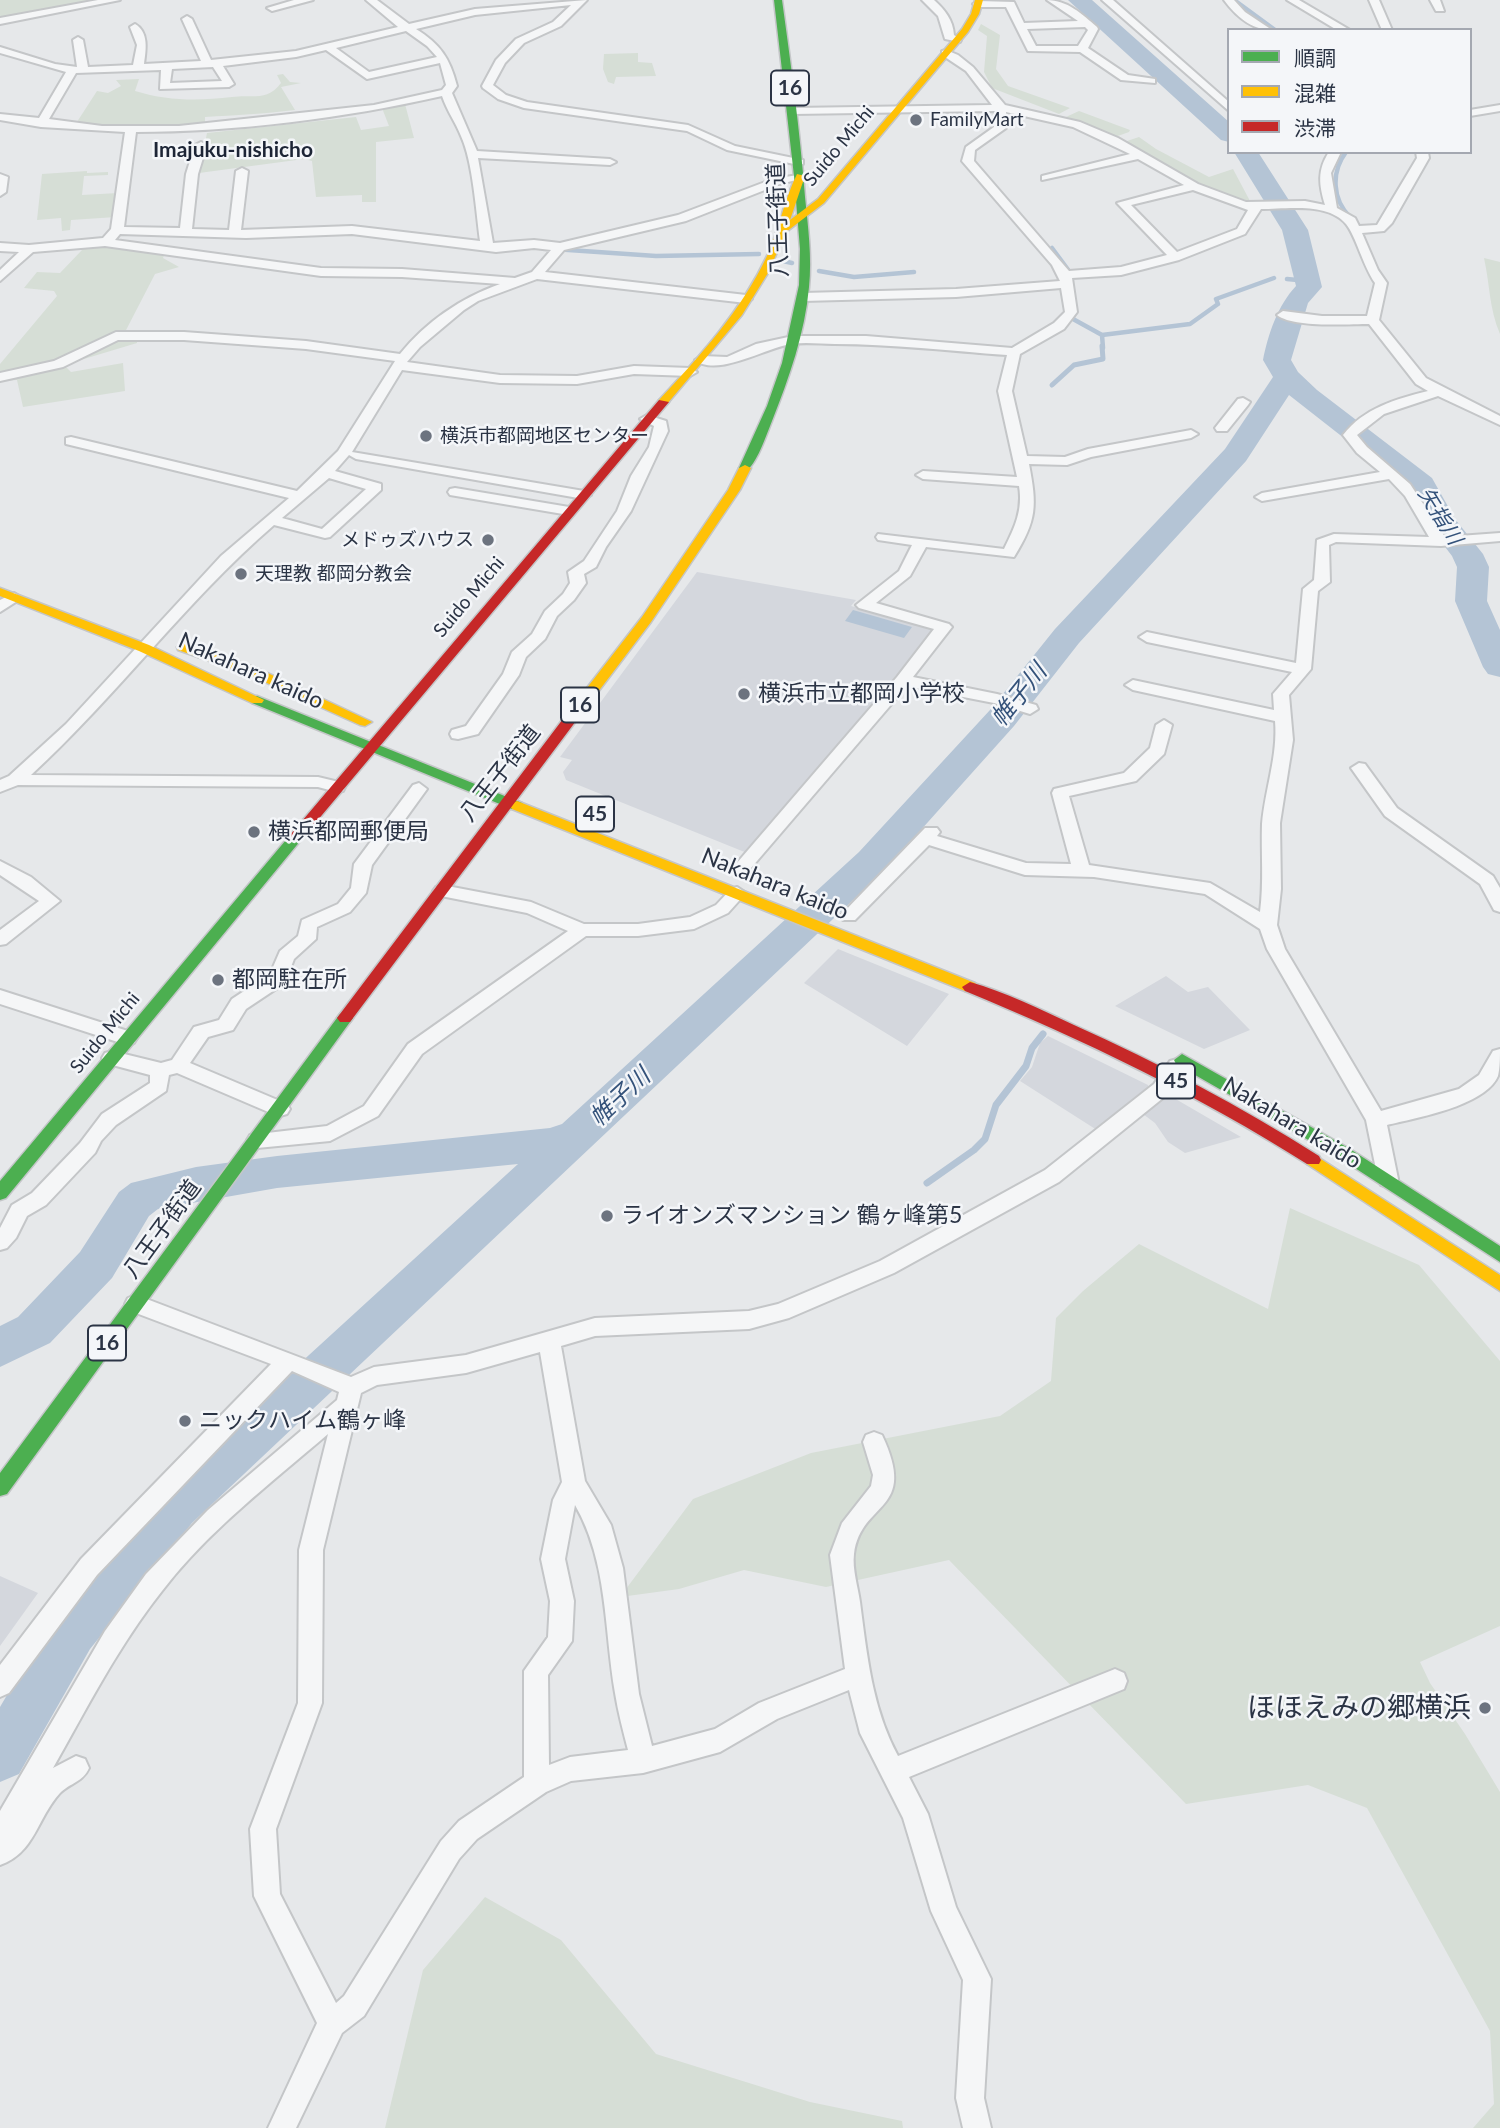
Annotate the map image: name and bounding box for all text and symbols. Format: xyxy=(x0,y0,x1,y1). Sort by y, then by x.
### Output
legend xyxy=(1227,28,1472,154)
text: 順調 xyxy=(1294,45,1336,70)
road number: 16 xyxy=(771,70,809,106)
text: 混雑 xyxy=(1294,80,1336,105)
street label: Suido Michi xyxy=(799,101,879,191)
place label: FamilyMart xyxy=(930,109,1024,131)
marker: FamilyMart xyxy=(908,112,924,128)
text: 渋滞 xyxy=(1294,115,1336,140)
district label: Imajuku-nishicho xyxy=(153,137,313,163)
street label: 八王子街道 xyxy=(762,162,794,278)
place label: 横浜市都岡地区センター xyxy=(440,425,649,447)
marker: 横浜市都岡地区センター xyxy=(418,428,434,444)
water label: 矢指川 xyxy=(1413,483,1467,549)
place label: メドゥズハウス xyxy=(341,529,474,551)
marker: メドゥズハウス xyxy=(480,532,496,548)
street label: Suido Michi xyxy=(429,552,509,642)
place label: 天理教 都岡分教会 xyxy=(255,563,412,585)
marker: 天理教 都岡分教会 xyxy=(233,566,249,582)
street label: Nakahara kaido xyxy=(174,627,328,715)
water label: 帷子川 xyxy=(985,658,1053,732)
place label: 横浜市立都岡小学校 xyxy=(758,680,965,708)
marker: 横浜市立都岡小学校 xyxy=(736,686,752,702)
road number: 16 xyxy=(561,688,599,722)
street label: 八王子街道 xyxy=(454,719,546,827)
road number: 45 xyxy=(576,796,614,832)
place label: 横浜都岡郵便局 xyxy=(268,818,429,846)
marker: 横浜都岡郵便局 xyxy=(246,824,262,840)
street label: Nakahara kaido xyxy=(697,842,853,926)
place label: 都岡駐在所 xyxy=(232,966,347,994)
marker: 都岡駐在所 xyxy=(210,972,226,988)
street label: Suido Michi xyxy=(65,988,145,1078)
water label: 帷子川 xyxy=(584,1062,656,1132)
road number: 45 xyxy=(1157,1064,1195,1098)
street label: Nakahara kaido xyxy=(1218,1071,1366,1175)
street label: 八王子街道 xyxy=(117,1174,207,1284)
place label: ライオンズマンション 鶴ヶ峰第5 xyxy=(621,1202,962,1230)
marker: ライオンズマンション 鶴ヶ峰第5 xyxy=(599,1208,615,1224)
road number: 16 xyxy=(88,1326,126,1360)
place label: ニックハイム鶴ヶ峰 xyxy=(199,1407,406,1435)
marker: ニックハイム鶴ヶ峰 xyxy=(177,1413,193,1429)
place label: ほほえみの郷横浜 xyxy=(1247,1691,1471,1725)
marker: ほほえみの郷横浜 xyxy=(1477,1700,1493,1716)

